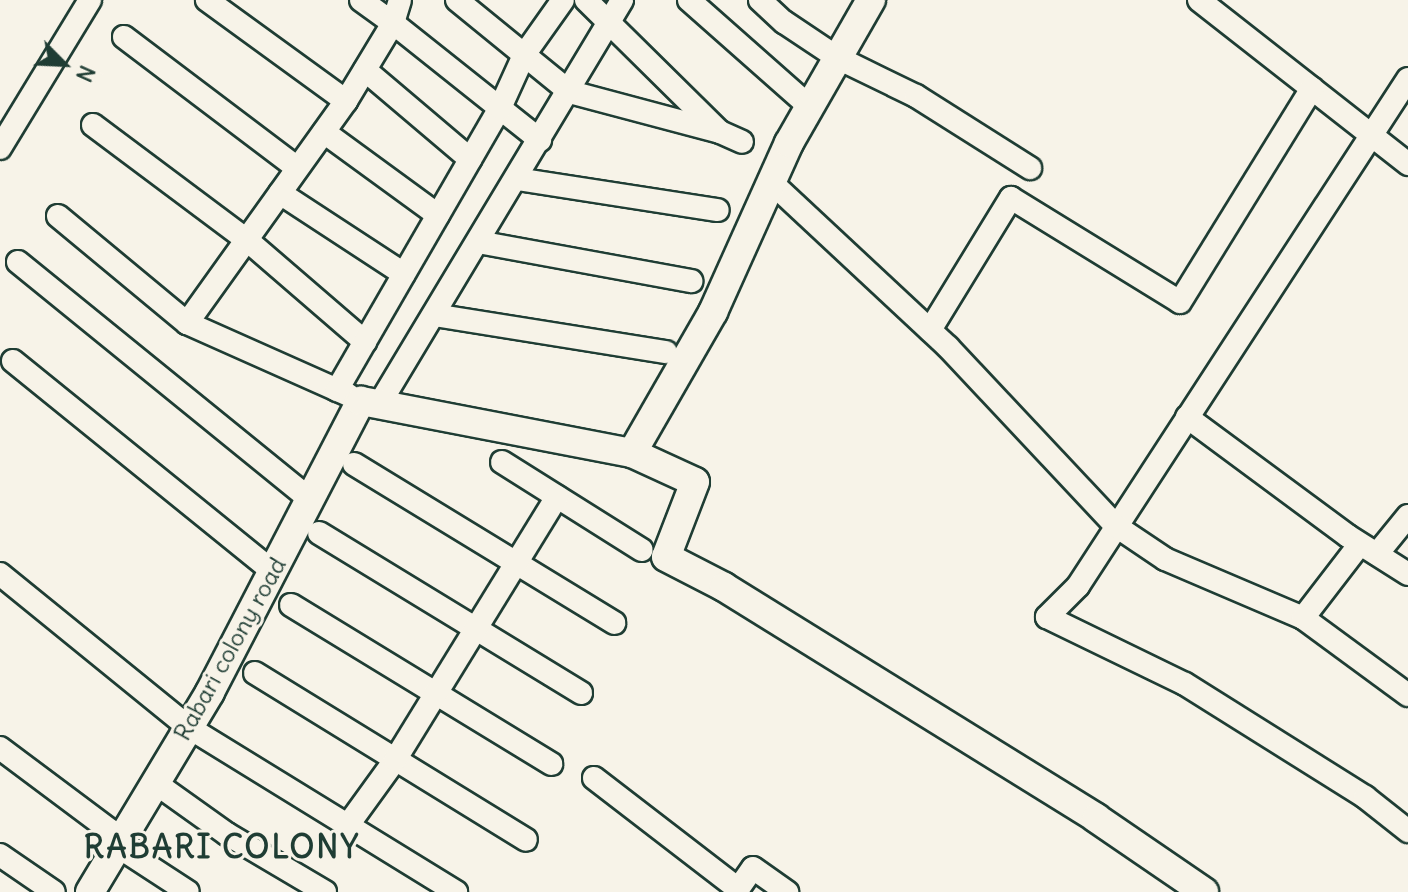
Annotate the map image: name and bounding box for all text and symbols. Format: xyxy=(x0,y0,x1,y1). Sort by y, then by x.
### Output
north arrow xyxy=(24,24,104,104)
text: N xyxy=(70,61,102,86)
street label: Rabari colony road xyxy=(168,552,292,746)
district label: RABARI COLONY xyxy=(84,828,360,866)

